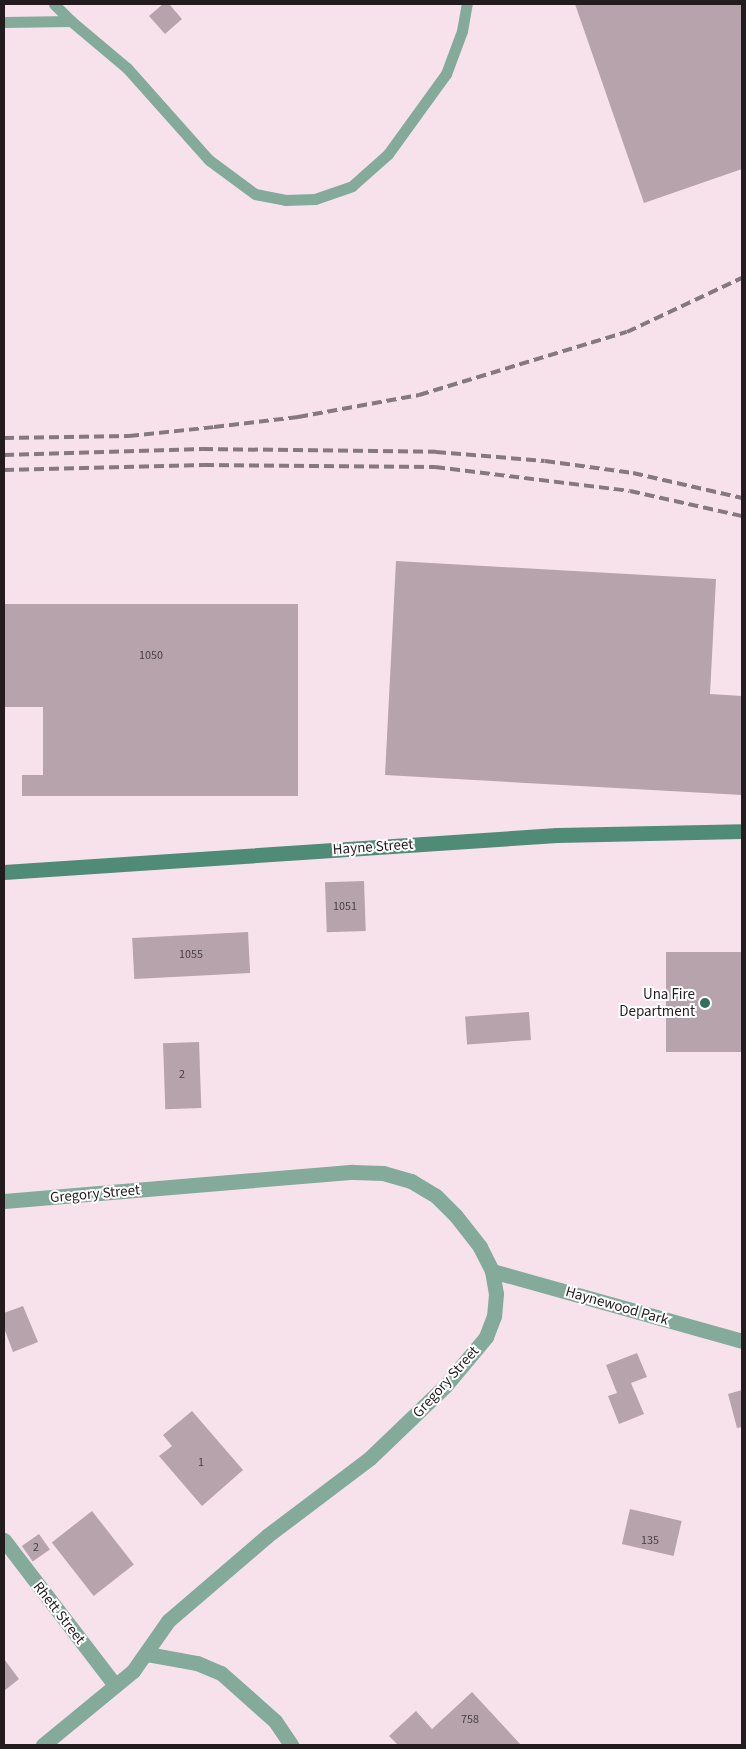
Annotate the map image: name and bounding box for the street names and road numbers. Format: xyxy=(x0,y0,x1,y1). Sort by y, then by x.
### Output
street label: Hayne Street xyxy=(332,835,414,859)
street label: Gregory Street xyxy=(49,1181,141,1207)
street label: Haynewood Park xyxy=(563,1283,671,1329)
street label: Gregory Street xyxy=(409,1342,483,1422)
street label: Rhett Street xyxy=(29,1578,89,1648)

